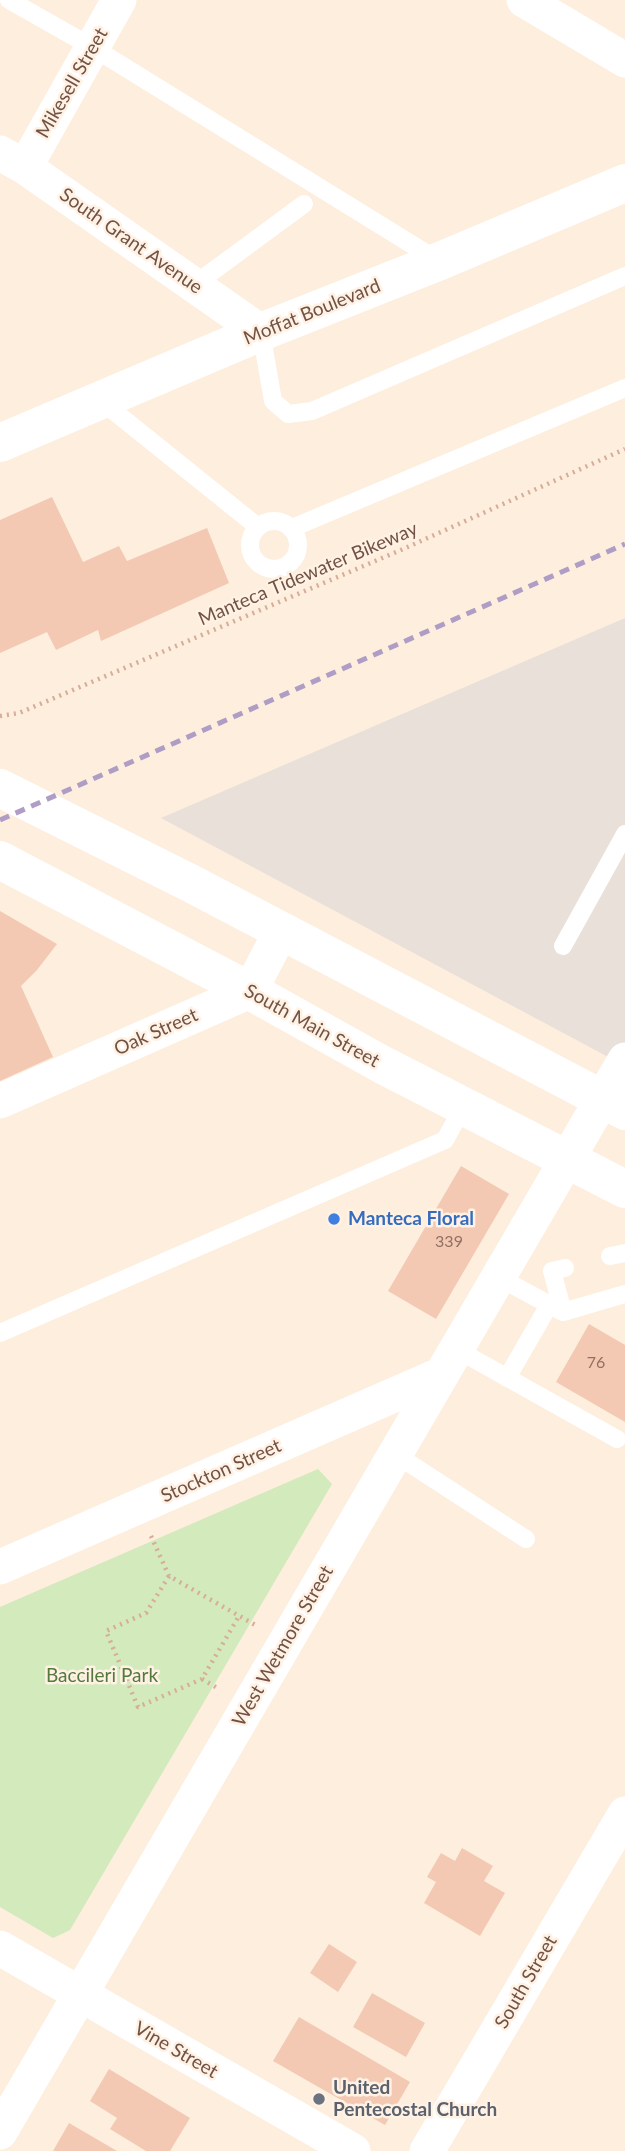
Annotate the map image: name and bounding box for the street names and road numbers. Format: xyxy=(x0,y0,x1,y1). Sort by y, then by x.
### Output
street label: Mikesell Street xyxy=(31,24,113,142)
street label: South Grant Avenue xyxy=(55,183,207,299)
street label: Moffat Boulevard xyxy=(240,274,384,350)
street label: Manteca Tidewater Bikeway xyxy=(195,517,421,631)
street label: South Main Street xyxy=(241,979,383,1073)
street label: Oak Street xyxy=(111,1003,201,1061)
street label: Stockton Street xyxy=(157,1434,285,1508)
street label: West Wetmore Street xyxy=(228,1562,338,1730)
street label: South Street xyxy=(490,1931,562,2033)
street label: Vine Street xyxy=(130,2017,222,2083)

